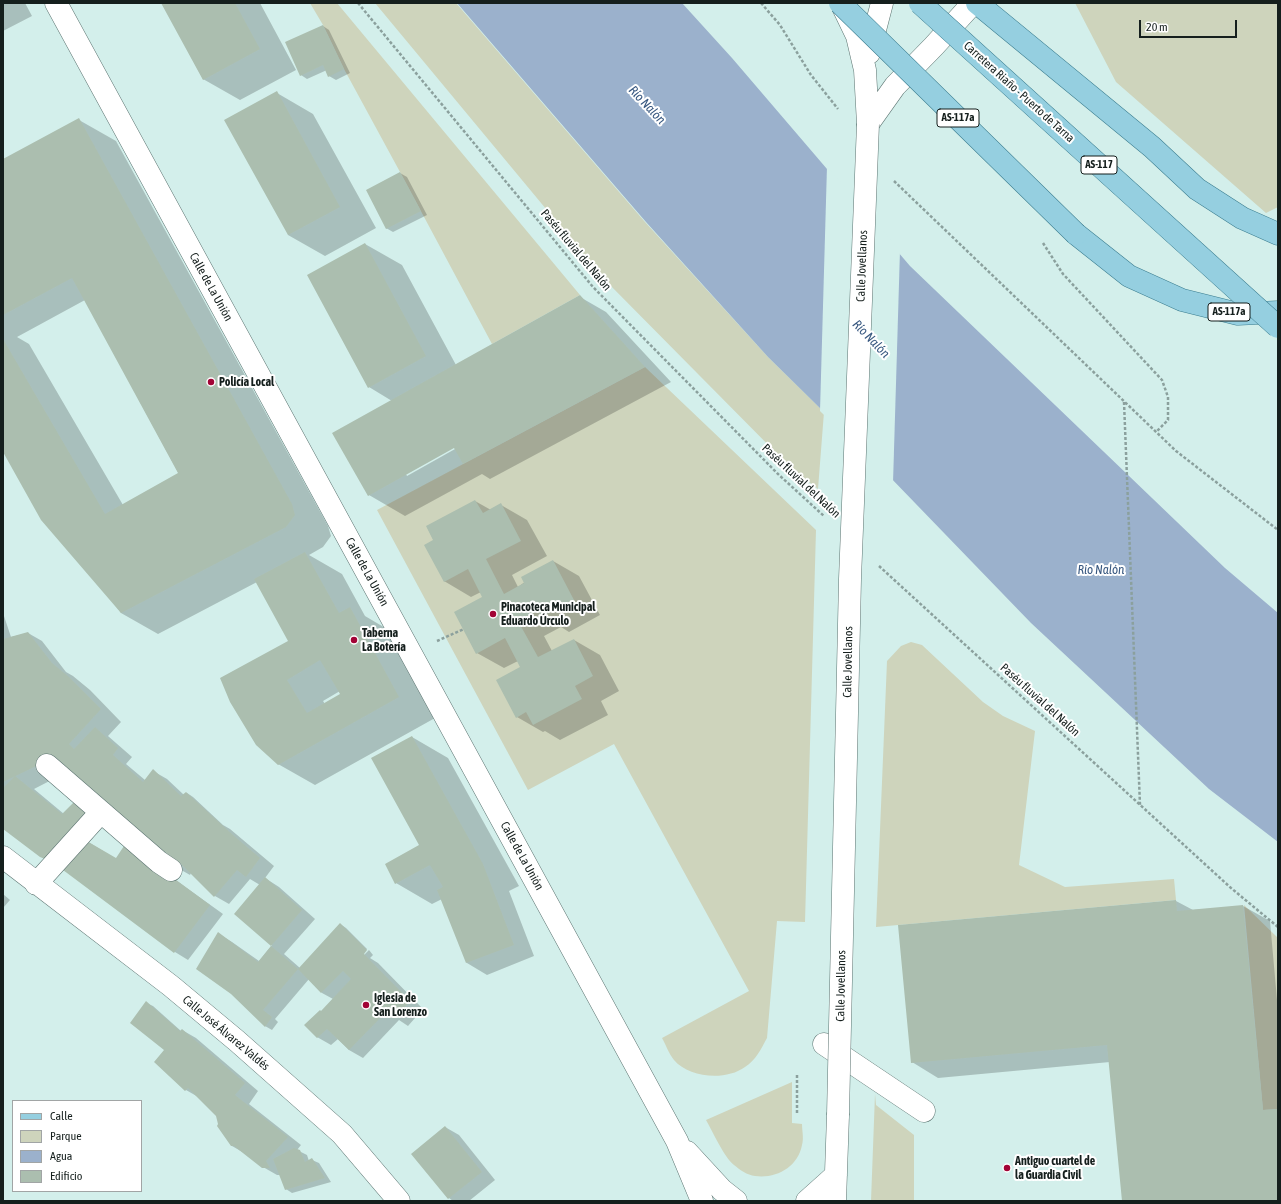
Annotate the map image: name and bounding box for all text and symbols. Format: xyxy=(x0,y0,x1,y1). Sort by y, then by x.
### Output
scale bar xyxy=(1141,12,1239,38)
text: 20 m xyxy=(1146,20,1168,34)
street label: Carretera Riaño - Puerto de Tarna xyxy=(961,39,1077,145)
water label: Río Nalón xyxy=(625,83,669,127)
road number: AS-117a xyxy=(937,109,979,127)
road number: AS-117 xyxy=(1081,156,1117,174)
street label: Paséu fluvial del Nalón xyxy=(538,206,614,294)
street label: Calle Jovellanos xyxy=(854,230,870,302)
street label: Calle de La Unión xyxy=(186,250,236,324)
road number: AS-117a xyxy=(1208,303,1250,321)
water label: Río Nalón xyxy=(849,317,893,361)
place label: Policía Local xyxy=(219,375,274,389)
marker: Policía Local xyxy=(206,377,216,387)
street label: Paséu fluvial del Nalón xyxy=(759,441,843,521)
street label: Calle de La Unión xyxy=(342,535,392,609)
water label: Río Nalón xyxy=(1078,562,1124,578)
place label: Pinacoteca Municipal Eduardo Úrculo xyxy=(501,600,595,628)
marker: Pinacoteca Municipal Eduardo Úrculo xyxy=(488,609,498,619)
place label: Taberna La Botería xyxy=(362,626,406,654)
street label: Calle Jovellanos xyxy=(840,626,856,698)
marker: Taberna La Botería xyxy=(349,635,359,645)
street label: Paséu fluvial del Nalón xyxy=(997,661,1083,739)
street label: Calle de La Unión xyxy=(497,819,547,893)
street label: Calle Jovellanos xyxy=(833,950,849,1022)
place label: Iglesia de San Lorenzo xyxy=(374,991,427,1019)
street label: Calle José Álvarez Valdés xyxy=(180,992,272,1074)
marker: Iglesia de San Lorenzo xyxy=(361,1000,371,1010)
legend xyxy=(12,1100,142,1192)
text: Calle xyxy=(50,1109,73,1123)
text: Parque xyxy=(50,1129,82,1143)
text: Agua xyxy=(50,1149,72,1163)
place label: Antiguo cuartel de la Guardia Civil xyxy=(1015,1154,1095,1182)
marker: Antiguo cuartel de la Guardia Civil xyxy=(1002,1163,1012,1173)
text: Edificio xyxy=(50,1169,82,1183)

